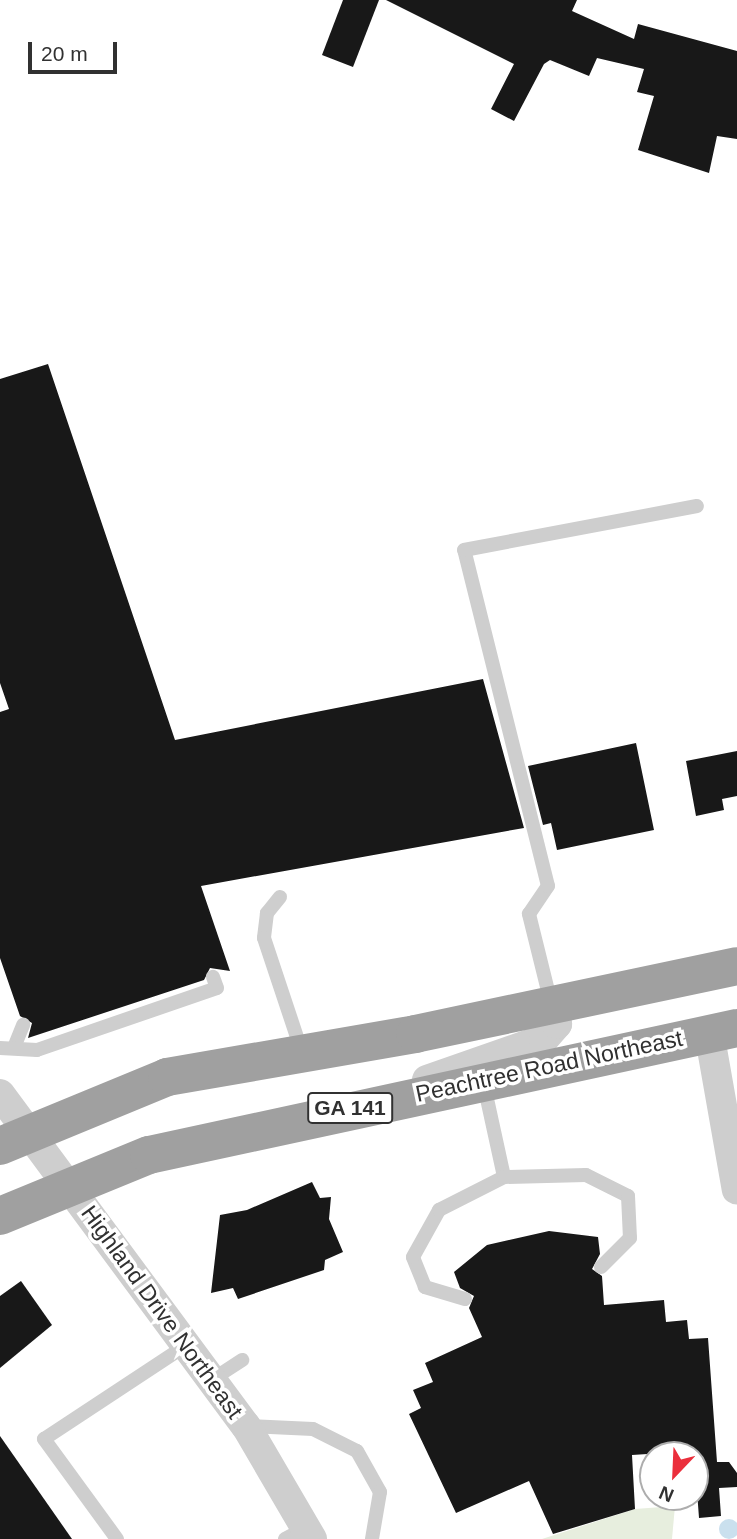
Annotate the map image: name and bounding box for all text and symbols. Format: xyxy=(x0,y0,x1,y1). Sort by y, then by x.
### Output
scale bar xyxy=(32,28,121,72)
text: 20 m xyxy=(41,42,88,65)
street label: Peachtree Road Northeast xyxy=(413,1024,685,1108)
road number: GA 141 xyxy=(306,1090,394,1126)
street label: Highland Drive Northeast xyxy=(75,1200,249,1424)
north arrow xyxy=(639,1441,709,1511)
text: N xyxy=(656,1482,677,1506)

